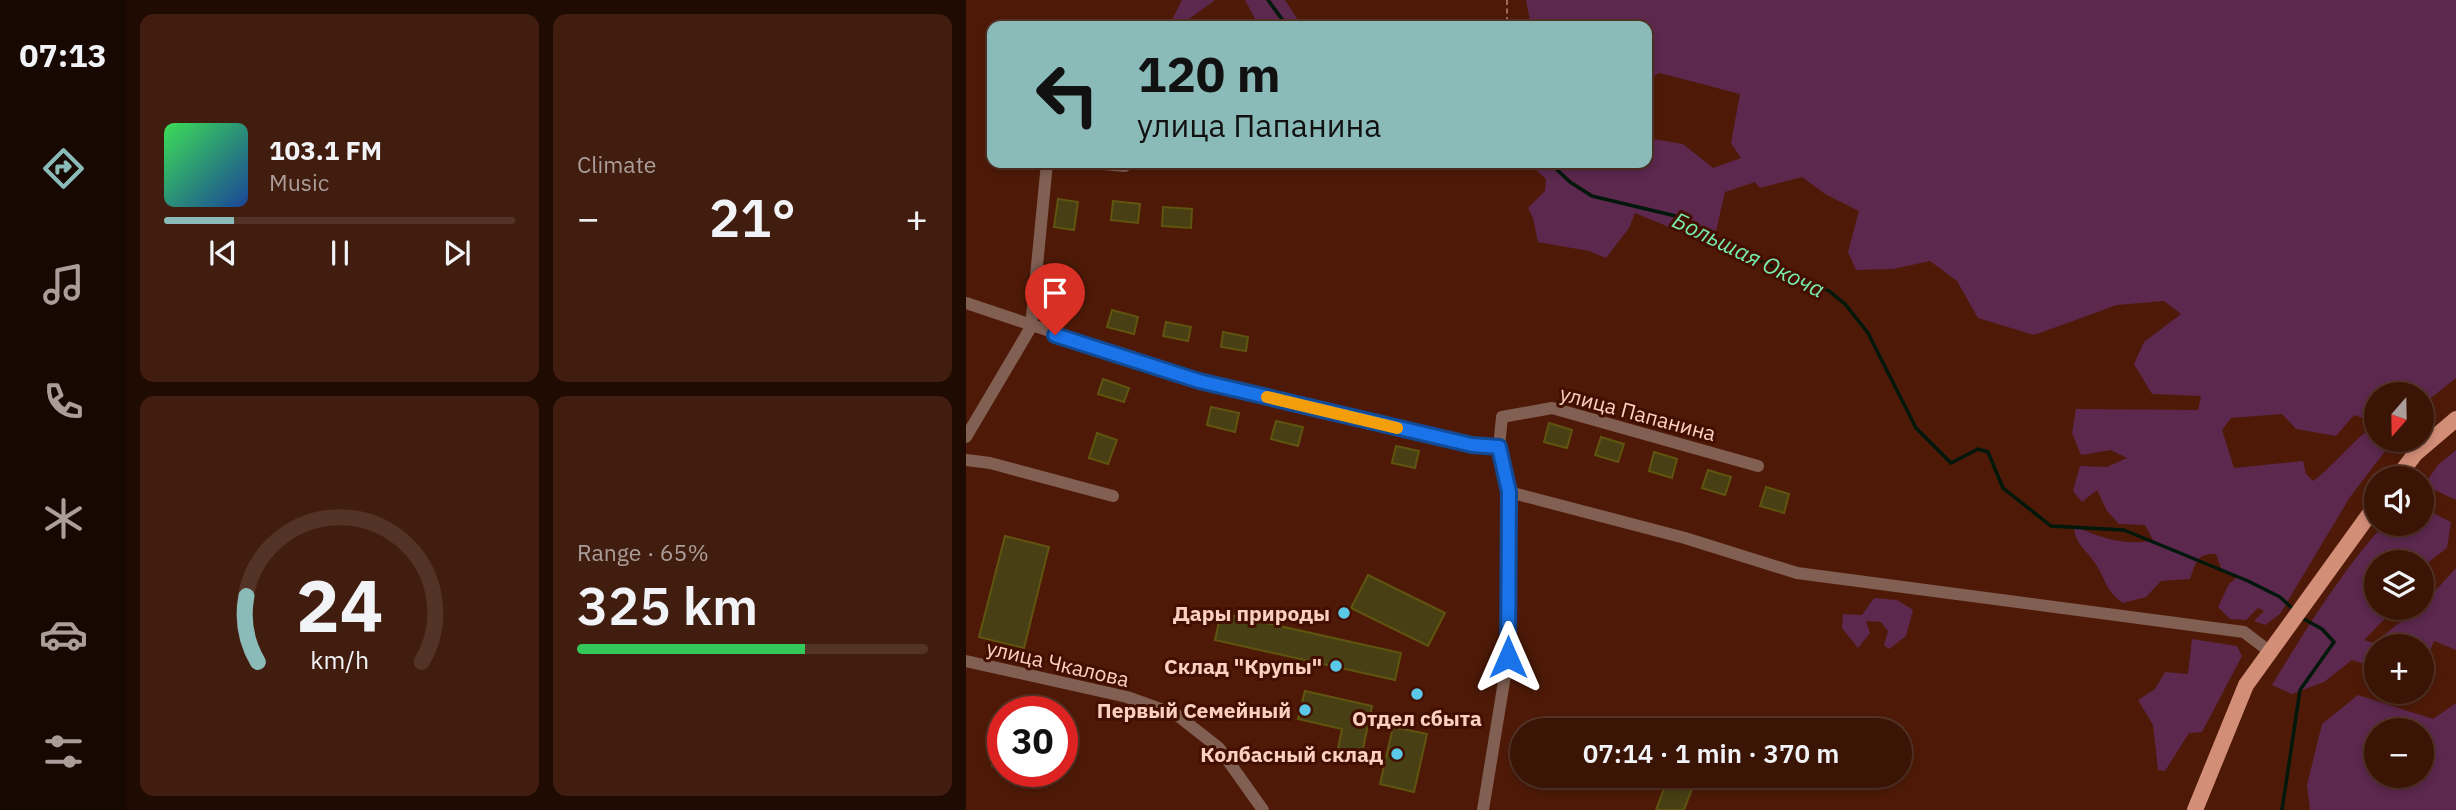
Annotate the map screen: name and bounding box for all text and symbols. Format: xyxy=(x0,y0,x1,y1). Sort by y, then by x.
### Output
text: 07:13 xyxy=(19,34,107,76)
text: 120 m xyxy=(1137,42,1281,105)
icon: left xyxy=(1022,49,1113,140)
text: улица Папанина xyxy=(1137,104,1381,146)
text: 103.1 FM xyxy=(269,133,382,167)
icon: directions xyxy=(39,144,88,193)
text: Climate xyxy=(577,149,656,179)
text: Music xyxy=(269,167,329,197)
text: 21° xyxy=(709,184,796,251)
text: − xyxy=(577,193,600,242)
text: + xyxy=(905,193,928,242)
water label: Большая Окоча xyxy=(1668,204,1830,304)
icon: previous xyxy=(204,234,242,272)
icon: pause xyxy=(321,234,359,272)
icon: next xyxy=(438,234,476,272)
icon: music xyxy=(39,260,88,309)
pin xyxy=(1025,263,1085,335)
icon: arrive xyxy=(1036,274,1074,312)
icon: phone xyxy=(39,377,88,426)
street label: улица Папанина xyxy=(1557,379,1719,447)
north arrow xyxy=(2364,382,2434,452)
map controls xyxy=(2364,382,2434,788)
button: sound xyxy=(2364,466,2434,536)
icon: climate xyxy=(39,494,88,543)
text: Range · 65% xyxy=(577,537,709,567)
button: layers xyxy=(2364,550,2434,620)
text: 24 xyxy=(296,557,383,652)
text: 325 km xyxy=(577,572,758,639)
place label: Дары природы xyxy=(1173,599,1330,627)
marker: Дары природы xyxy=(1336,605,1352,621)
icon: car xyxy=(39,610,88,659)
position arrow xyxy=(1471,620,1545,694)
street label: улица Чкалова xyxy=(984,633,1132,693)
button: + xyxy=(2364,634,2434,704)
text: km/h xyxy=(310,643,369,676)
place label: Склад "Крупы" xyxy=(1164,652,1322,680)
marker: Склад "Крупы" xyxy=(1328,658,1344,674)
marker: Отдел сбыта xyxy=(1409,686,1425,702)
speed limit sign: 30 xyxy=(987,696,1078,787)
place label: Первый Семейный xyxy=(1097,696,1291,724)
marker: Первый Семейный xyxy=(1297,702,1313,718)
place label: Отдел сбыта xyxy=(1352,704,1482,732)
button: − xyxy=(2364,718,2434,788)
icon: filters xyxy=(39,727,88,776)
text: 07:14 · 1 min · 370 m xyxy=(1583,736,1839,770)
place label: Колбасный склад xyxy=(1200,740,1383,768)
marker: Колбасный склад xyxy=(1389,746,1405,762)

